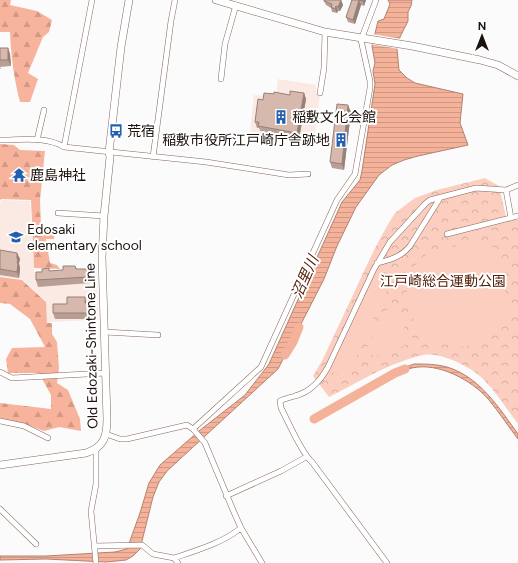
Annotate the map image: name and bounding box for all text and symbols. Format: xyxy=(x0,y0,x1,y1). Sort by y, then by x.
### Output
north arrow xyxy=(462,16,502,56)
text: N xyxy=(478,20,486,33)
building icon: 稲敷文化会館 xyxy=(273,109,289,125)
place label: 稲敷文化会館 xyxy=(292,109,376,126)
bus stop icon: 荒宿 xyxy=(108,123,124,139)
place label: 荒宿 xyxy=(127,123,155,140)
place label: 稲敷市役所江戸崎庁舎跡地 xyxy=(162,132,330,149)
building icon: 稲敷市役所江戸崎庁舎跡地 xyxy=(333,132,349,148)
temple icon: 鹿島神社 xyxy=(11,167,27,183)
place label: 鹿島神社 xyxy=(30,167,86,184)
place label: Edosaki elementary school xyxy=(27,221,142,254)
school or university icon: Edosaki elementary school xyxy=(8,229,24,245)
water label: 沼里川 xyxy=(288,251,323,301)
street label: Old Edozaki-Shintone Line xyxy=(82,263,101,429)
park label: 江戸崎総合運動公園 xyxy=(380,273,506,290)

